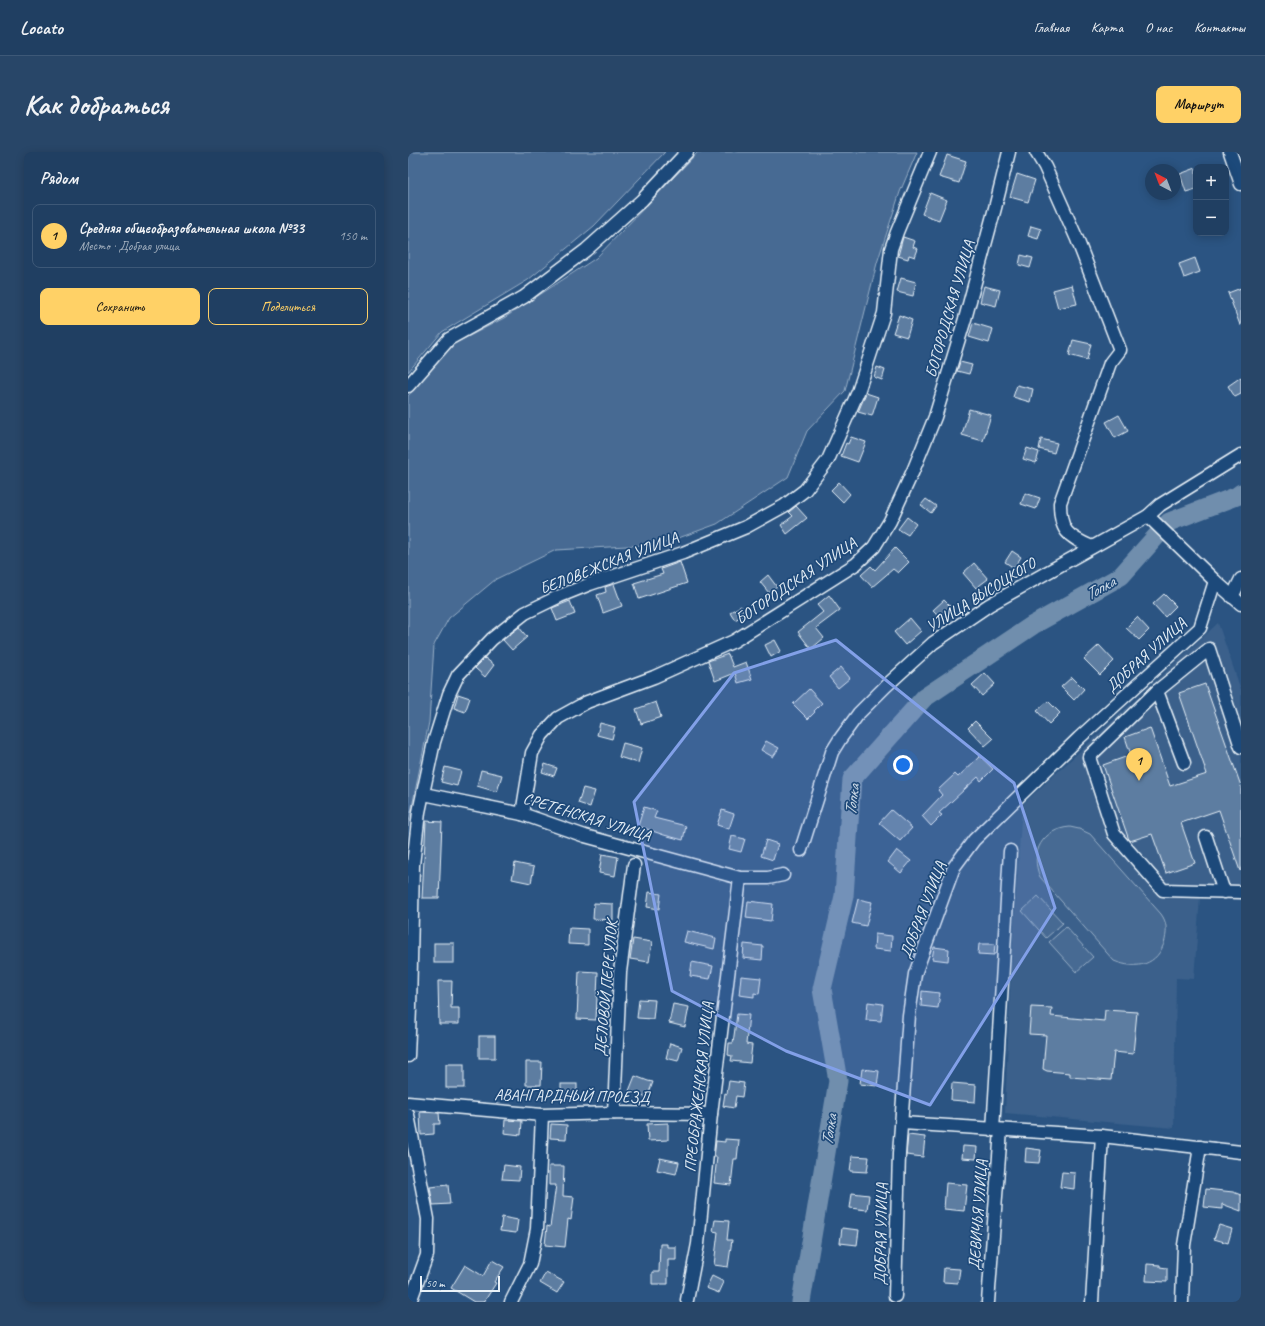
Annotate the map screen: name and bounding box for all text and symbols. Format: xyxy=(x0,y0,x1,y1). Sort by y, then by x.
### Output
text: Locato xyxy=(20,16,63,40)
text: Главная xyxy=(1034,19,1069,36)
text: Карта xyxy=(1091,19,1123,36)
text: О нас xyxy=(1145,19,1172,36)
text: Контакты xyxy=(1194,19,1245,36)
button: Маршрут xyxy=(1156,86,1241,123)
text: Как добраться xyxy=(24,87,169,122)
north arrow xyxy=(1145,164,1181,200)
map controls xyxy=(1193,164,1229,236)
button: + xyxy=(1193,164,1229,200)
text: Рядом xyxy=(40,168,78,189)
button: − xyxy=(1193,200,1229,236)
text: Средняя общеобразовательная школа №33 xyxy=(79,219,304,238)
text: 1 xyxy=(51,228,57,244)
text: 150 m xyxy=(339,228,367,244)
street label: БОГОРОДСКАЯ УЛИЦА xyxy=(921,237,979,380)
text: Место · Добрая улица xyxy=(79,238,179,254)
button: Сохранить xyxy=(40,288,200,325)
button: Поделиться xyxy=(208,288,368,325)
street label: БЕЛОВЕЖСКАЯ УЛИЦА xyxy=(537,527,682,599)
street label: БОГОРОДСКАЯ УЛИЦА xyxy=(732,533,861,629)
street label: УЛИЦА ВЫСОЦКОГО xyxy=(923,552,1041,637)
water label: Топка xyxy=(1081,570,1121,605)
street label: ДОБРАЯ УЛИЦА xyxy=(1101,613,1191,697)
pin: 1 xyxy=(1126,748,1152,781)
your location xyxy=(893,755,913,775)
water label: Топка xyxy=(840,781,865,817)
street label: СРЕТЕНСКАЯ УЛИЦА xyxy=(521,788,654,846)
street label: ДОБРАЯ УЛИЦА xyxy=(895,858,951,961)
street label: ДЕЛОВОЙ ПЕРЕУЛОК xyxy=(590,916,622,1057)
street label: ПРЕОБРАЖЕНСКАЯ УЛИЦА xyxy=(680,1000,718,1173)
street label: АВАНГАРДНЫЙ ПРОЕЗД xyxy=(494,1085,651,1107)
water label: Топка xyxy=(816,1111,842,1147)
street label: ДЕВИЧЬЯ УЛИЦА xyxy=(964,1158,992,1271)
street label: ДОБРАЯ УЛИЦА xyxy=(870,1182,892,1285)
scale bar xyxy=(420,1274,500,1293)
text: 50 m xyxy=(426,1276,445,1290)

